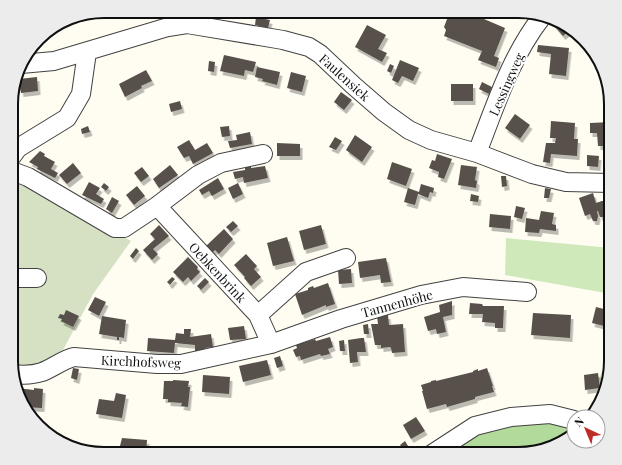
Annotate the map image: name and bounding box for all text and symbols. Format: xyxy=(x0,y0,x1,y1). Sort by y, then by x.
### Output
street label: Faulensiek xyxy=(316,50,375,105)
street label: Lessingweg xyxy=(485,50,528,118)
street label: Oebkenbrink xyxy=(186,238,251,306)
street label: Tannenhöhe xyxy=(359,285,435,321)
street label: Kirchhofsweg xyxy=(101,351,181,371)
north arrow xyxy=(566,409,606,449)
text: N xyxy=(571,413,587,430)

